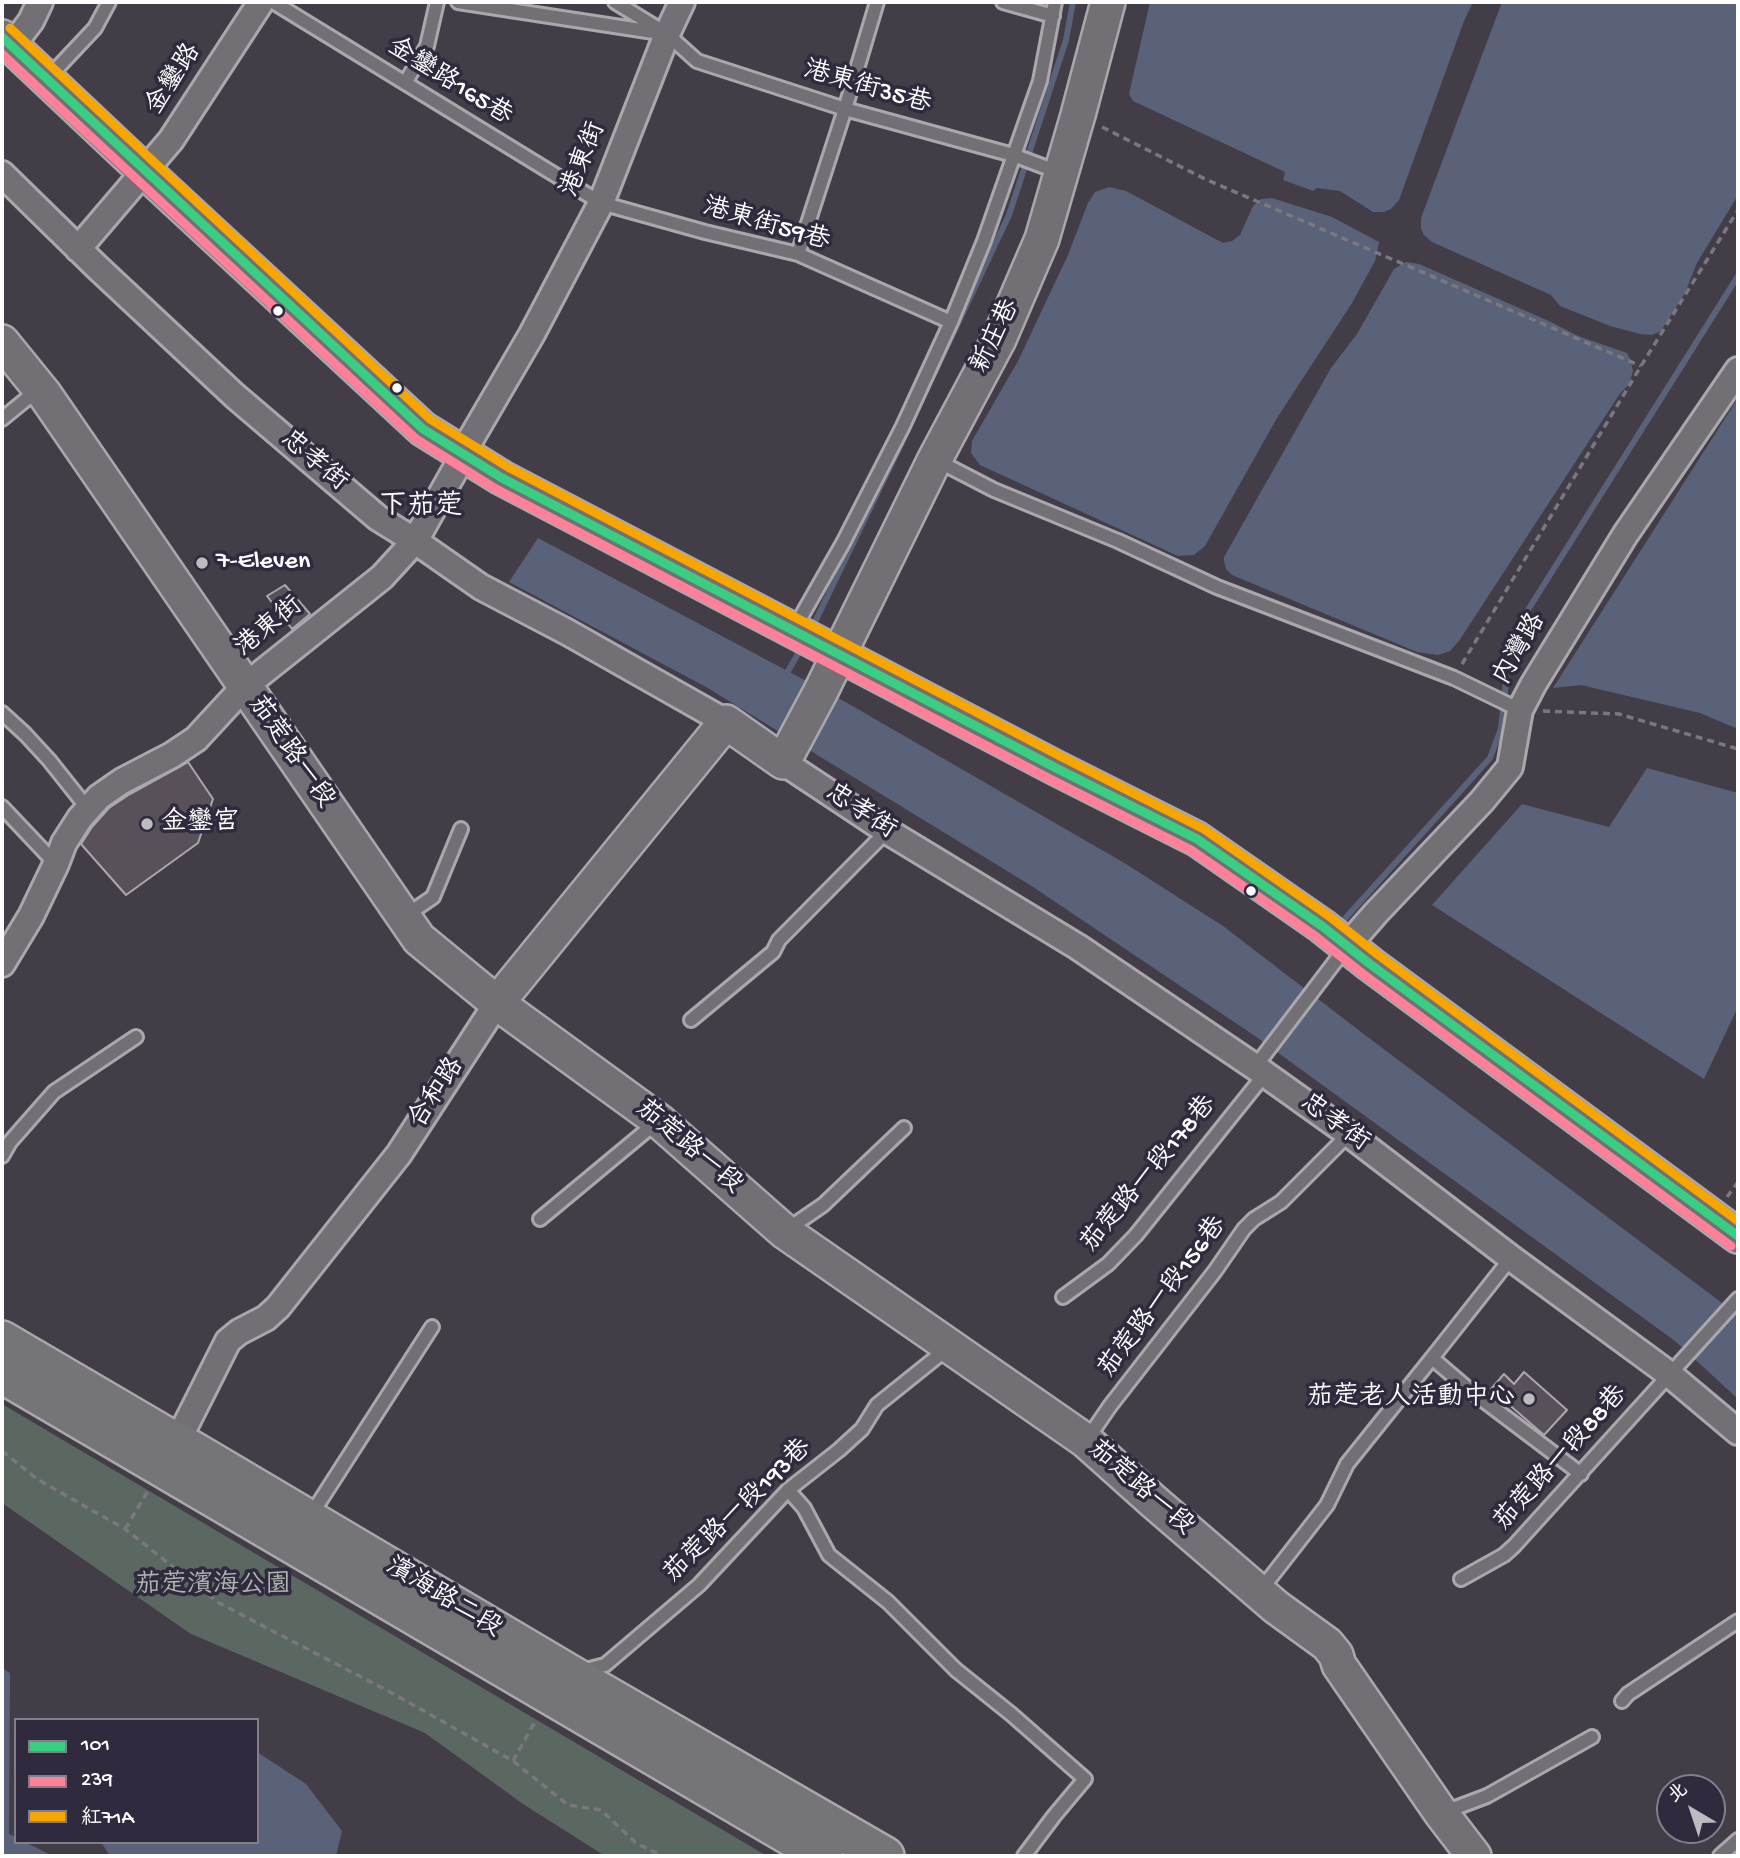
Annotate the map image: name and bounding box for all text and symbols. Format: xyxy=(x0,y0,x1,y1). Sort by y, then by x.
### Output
street label: 金鑾路165巷 xyxy=(381,32,517,134)
street label: 金鑾路 xyxy=(141,39,209,121)
street label: 港東街35巷 xyxy=(800,56,934,122)
street label: 港東街 xyxy=(556,118,614,202)
street label: 港東街59巷 xyxy=(699,193,833,259)
street label: 新庄巷 xyxy=(966,295,1028,379)
unlabelled marker xyxy=(271,304,285,318)
unlabelled marker xyxy=(390,381,404,395)
street label: 忠孝街 xyxy=(273,425,353,499)
district label: 下茄萣 xyxy=(379,492,463,526)
place label: 7-Eleven xyxy=(216,547,310,579)
marker: 7-Eleven xyxy=(194,555,210,571)
street label: 港東街 xyxy=(230,591,310,665)
street label: 內灣路 xyxy=(1488,608,1554,692)
street label: 茄萣路一段 xyxy=(240,691,340,815)
street label: 忠孝街 xyxy=(819,779,901,847)
place label: 金鑾宮 xyxy=(161,808,239,840)
marker: 金鑾宮 xyxy=(139,816,155,832)
unlabelled marker xyxy=(1244,884,1258,898)
street label: 合和路 xyxy=(404,1053,472,1135)
street label: 忠孝街 xyxy=(1293,1088,1375,1160)
street label: 茄萣路一段178巷 xyxy=(1076,1091,1224,1259)
street label: 茄萣路一段 xyxy=(628,1094,748,1202)
street label: 茄萣路一段156巷 xyxy=(1093,1211,1235,1385)
street label: 茄萣路一段88巷 xyxy=(1489,1380,1635,1538)
place label: 茄萣老人活動中心 xyxy=(1307,1383,1515,1415)
marker: 茄萣老人活動中心 xyxy=(1521,1391,1537,1407)
street label: 茄萣路一段193巷 xyxy=(659,1434,819,1590)
street label: 茄萣路一段 xyxy=(1081,1435,1199,1543)
street label: 濱海路二段 xyxy=(379,1552,507,1646)
park label: 茄萣濱海公園 xyxy=(135,1571,291,1603)
legend xyxy=(14,1718,259,1844)
text: 101 xyxy=(81,1734,110,1759)
text: 239 xyxy=(81,1769,113,1794)
north arrow xyxy=(1656,1774,1726,1844)
text: 北 xyxy=(1664,1779,1693,1809)
text: 紅71A xyxy=(81,1807,134,1832)

